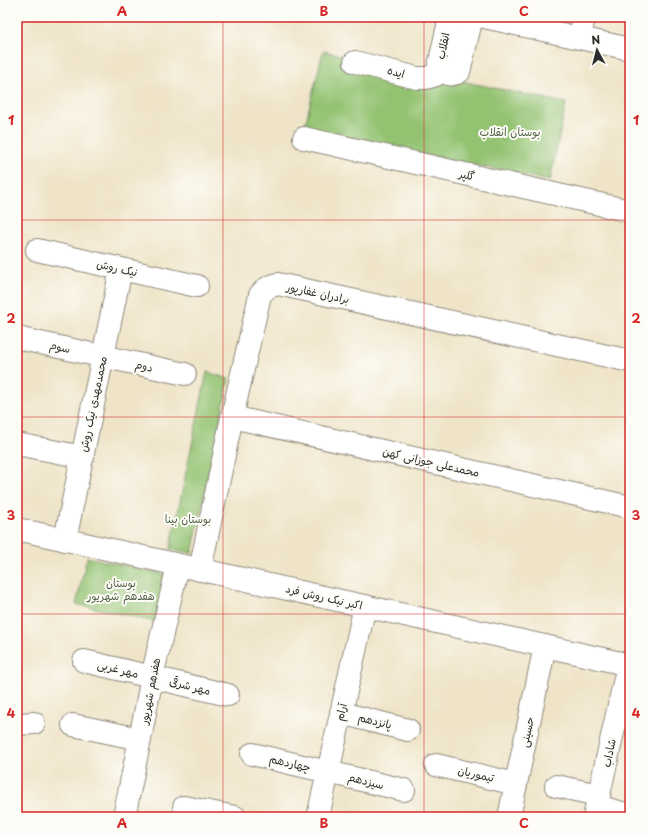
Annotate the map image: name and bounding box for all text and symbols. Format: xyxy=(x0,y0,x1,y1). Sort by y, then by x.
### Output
text: A xyxy=(117,1,127,20)
text: B xyxy=(320,1,329,20)
text: C xyxy=(519,1,529,20)
north arrow xyxy=(577,30,617,70)
street label: انقلاب xyxy=(431,31,454,61)
text: N xyxy=(590,31,601,49)
street label: ایده xyxy=(386,61,407,82)
text: 1 xyxy=(8,110,14,129)
text: 1 xyxy=(633,110,639,129)
park label: بوستان انقلاب xyxy=(480,123,540,140)
street label: گلپر xyxy=(457,164,477,185)
street label: نیک روش xyxy=(95,255,139,280)
street label: برادران غفارپور xyxy=(284,277,351,307)
text: 2 xyxy=(6,308,16,327)
text: 2 xyxy=(631,308,641,327)
street label: سوم xyxy=(48,336,72,358)
street label: محمدمهدی نیک روش xyxy=(74,354,111,453)
street label: دوم xyxy=(133,355,155,377)
street label: محمدعلی جوزانی کهن xyxy=(381,442,481,481)
text: 3 xyxy=(7,505,16,524)
text: 3 xyxy=(632,505,641,524)
park label: بوستان بینا xyxy=(165,510,211,527)
park label: بوستان هفدهم شهریور xyxy=(86,574,155,605)
street label: اکبر نیک روش فرد xyxy=(284,579,364,614)
street label: مهر غربی xyxy=(96,655,141,682)
street label: هفدهم شهریور xyxy=(135,656,165,727)
street label: مهر شرقی xyxy=(168,672,213,699)
street label: آرام xyxy=(330,700,352,723)
text: 4 xyxy=(7,703,16,722)
text: 4 xyxy=(632,703,641,722)
street label: پانزدهم xyxy=(356,708,394,734)
street label: حسینی xyxy=(515,715,538,749)
street label: شاداب xyxy=(597,737,620,769)
street label: چهاردهم xyxy=(268,750,312,776)
street label: تیموریان xyxy=(456,761,497,786)
street label: سیزدهم xyxy=(346,768,386,794)
text: A xyxy=(117,813,127,832)
text: B xyxy=(320,813,329,832)
text: C xyxy=(519,813,529,832)

